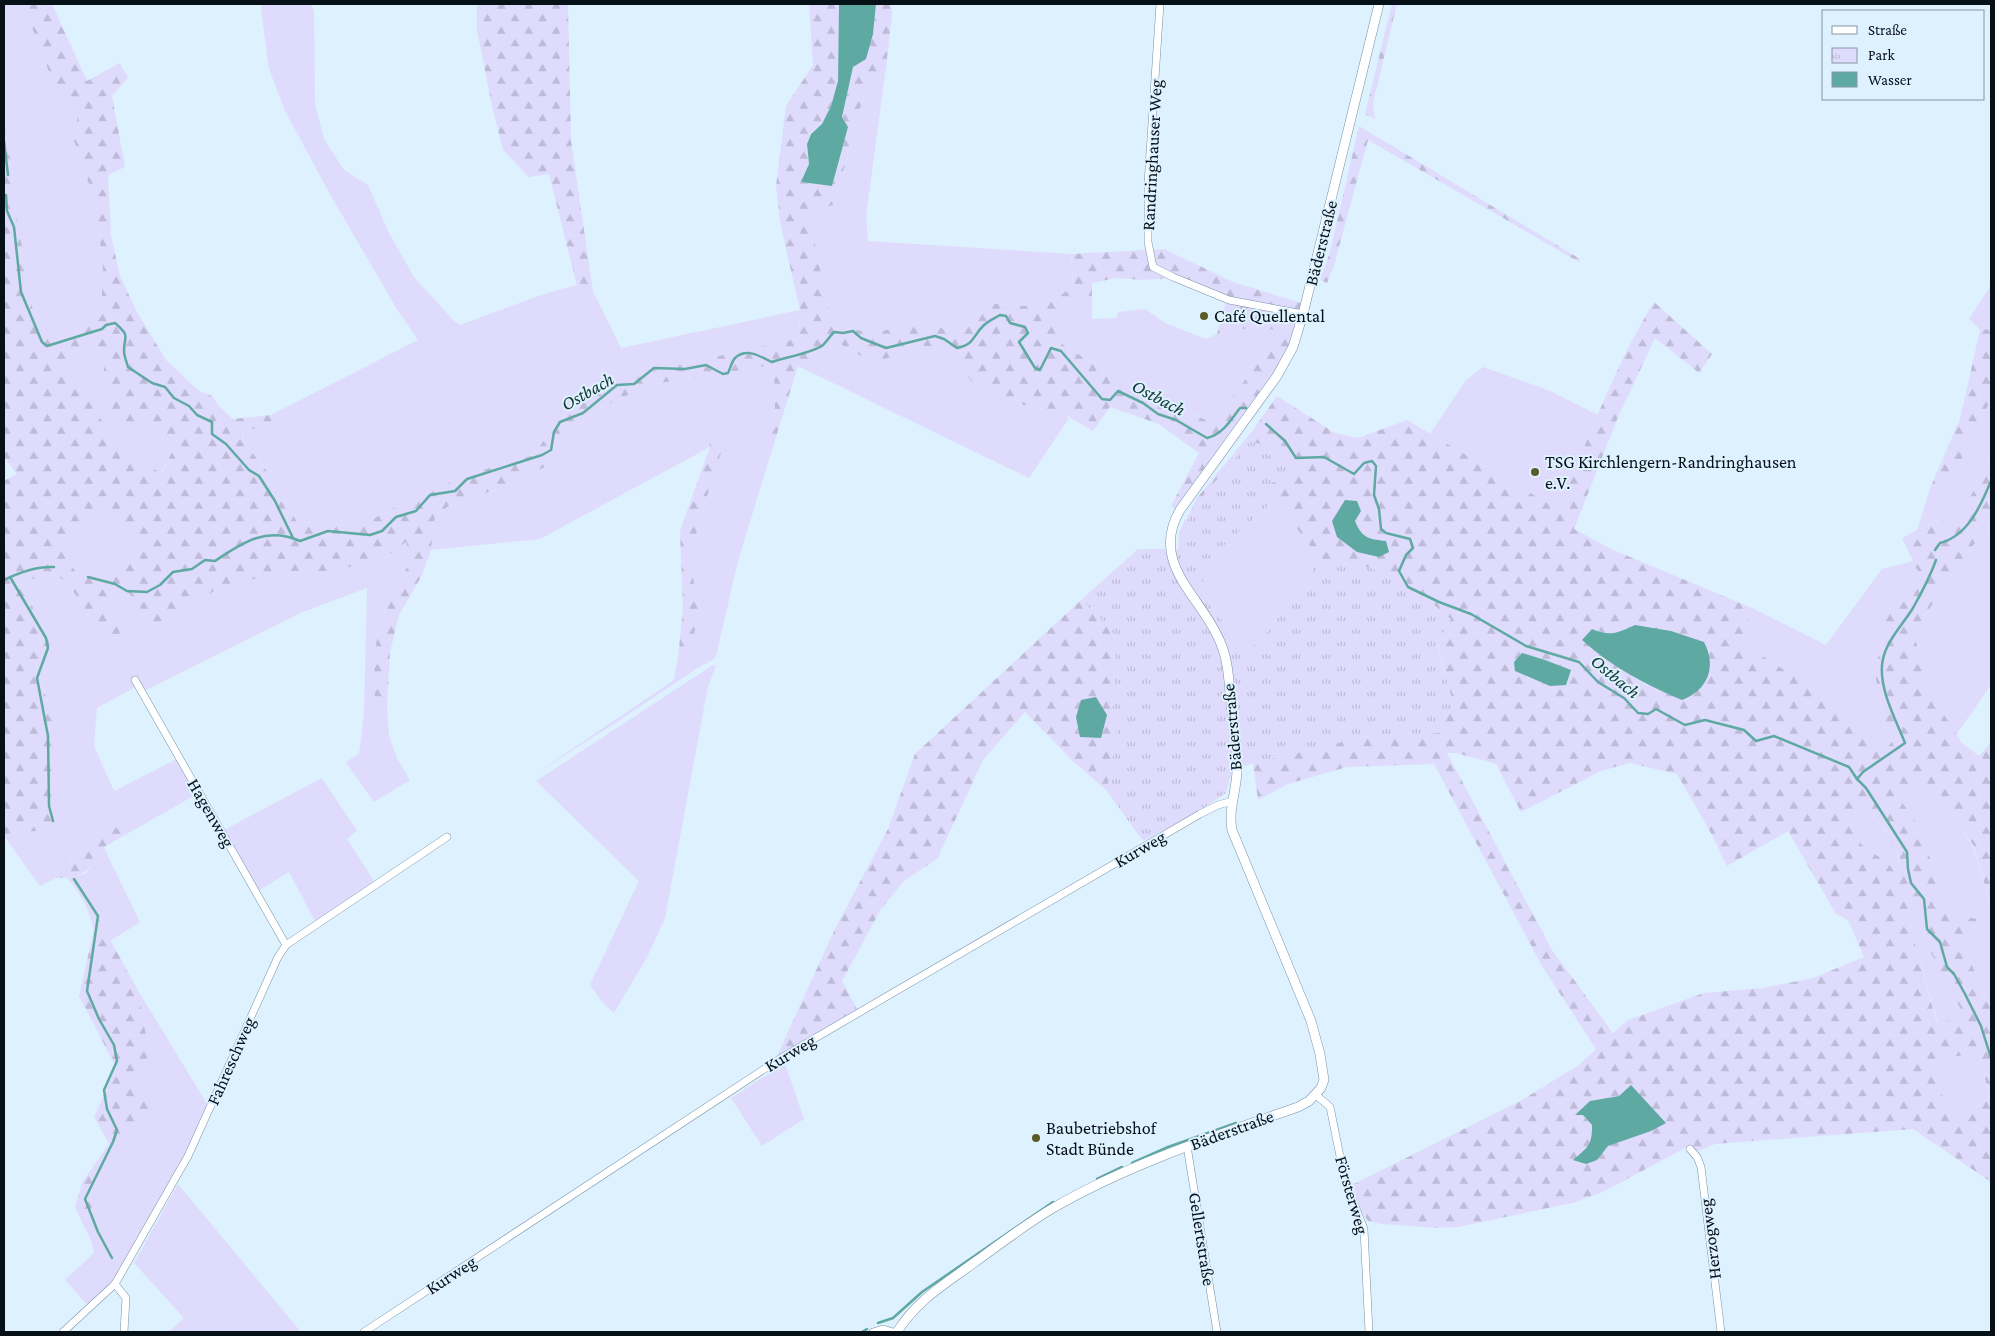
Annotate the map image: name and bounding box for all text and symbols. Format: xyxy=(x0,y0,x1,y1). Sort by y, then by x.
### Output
legend xyxy=(1822,10,1985,100)
text: Straße xyxy=(1868,22,1907,38)
text: Park xyxy=(1868,47,1895,63)
text: Wasser xyxy=(1868,72,1912,88)
street label: Randringhauser Weg xyxy=(1138,79,1166,231)
street label: Bäderstraße xyxy=(1301,198,1341,288)
place label: Café Quellental xyxy=(1214,306,1325,326)
marker: Café Quellental xyxy=(1198,310,1210,322)
water label: Ostbach xyxy=(557,368,617,415)
water label: Ostbach xyxy=(1129,375,1189,420)
place label: TSG Kirchlengern-Randringhausen e.V. xyxy=(1545,452,1797,493)
marker: TSG Kirchlengern-Randringhausen e.V. xyxy=(1529,466,1541,478)
water label: Ostbach xyxy=(1587,650,1644,703)
street label: Bäderstraße xyxy=(1218,683,1246,771)
street label: Hagenweg xyxy=(183,775,239,851)
street label: Kurweg xyxy=(1111,826,1169,872)
street label: Fahreschweg xyxy=(203,1014,259,1108)
street label: Kurweg xyxy=(761,1030,819,1076)
street label: Bäderstraße xyxy=(1188,1106,1276,1154)
place label: Baubetriebshof Stadt Bünde xyxy=(1046,1118,1158,1159)
marker: Baubetriebshof Stadt Bünde xyxy=(1030,1132,1042,1144)
street label: Försterweg xyxy=(1331,1153,1373,1237)
street label: Gellertstraße xyxy=(1185,1191,1219,1287)
street label: Herzogweg xyxy=(1695,1197,1725,1280)
street label: Kurweg xyxy=(422,1251,480,1299)

